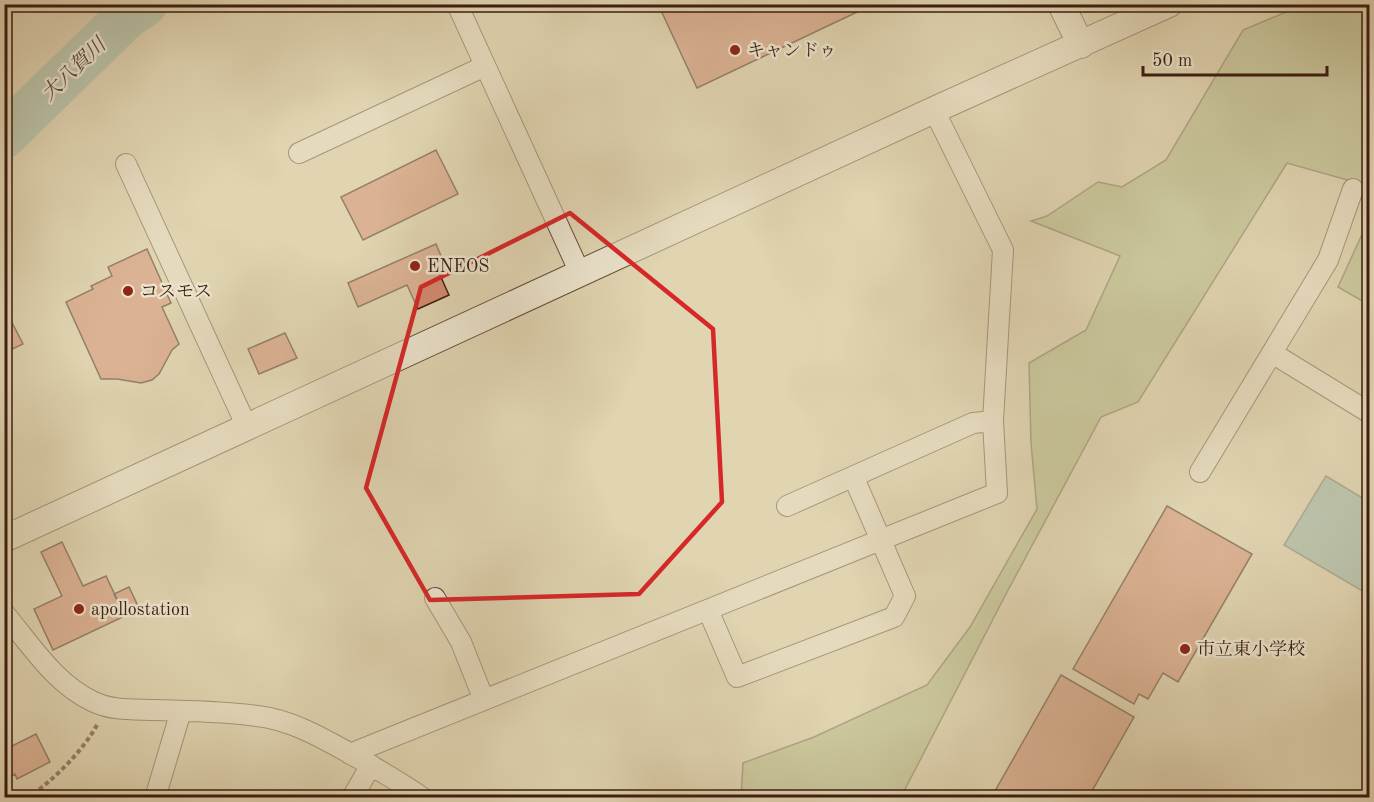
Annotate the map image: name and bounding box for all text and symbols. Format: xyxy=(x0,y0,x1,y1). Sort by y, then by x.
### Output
water label: 大八賀川 xyxy=(37,33,112,105)
scale bar xyxy=(1143,39,1328,77)
place label: キャンドゥ xyxy=(747,42,837,60)
marker: キャンドゥ xyxy=(728,43,742,57)
text: 50 m xyxy=(1152,52,1192,70)
place label: ENEOS xyxy=(427,258,489,276)
marker: ENEOS xyxy=(408,259,422,273)
place label: コスモス xyxy=(140,283,212,301)
marker: コスモス xyxy=(121,284,135,298)
place label: apollostation xyxy=(91,601,190,619)
marker: apollostation xyxy=(72,602,86,616)
place label: 市立東小学校 xyxy=(1197,639,1305,659)
marker: 市立東小学校 xyxy=(1178,642,1192,656)

